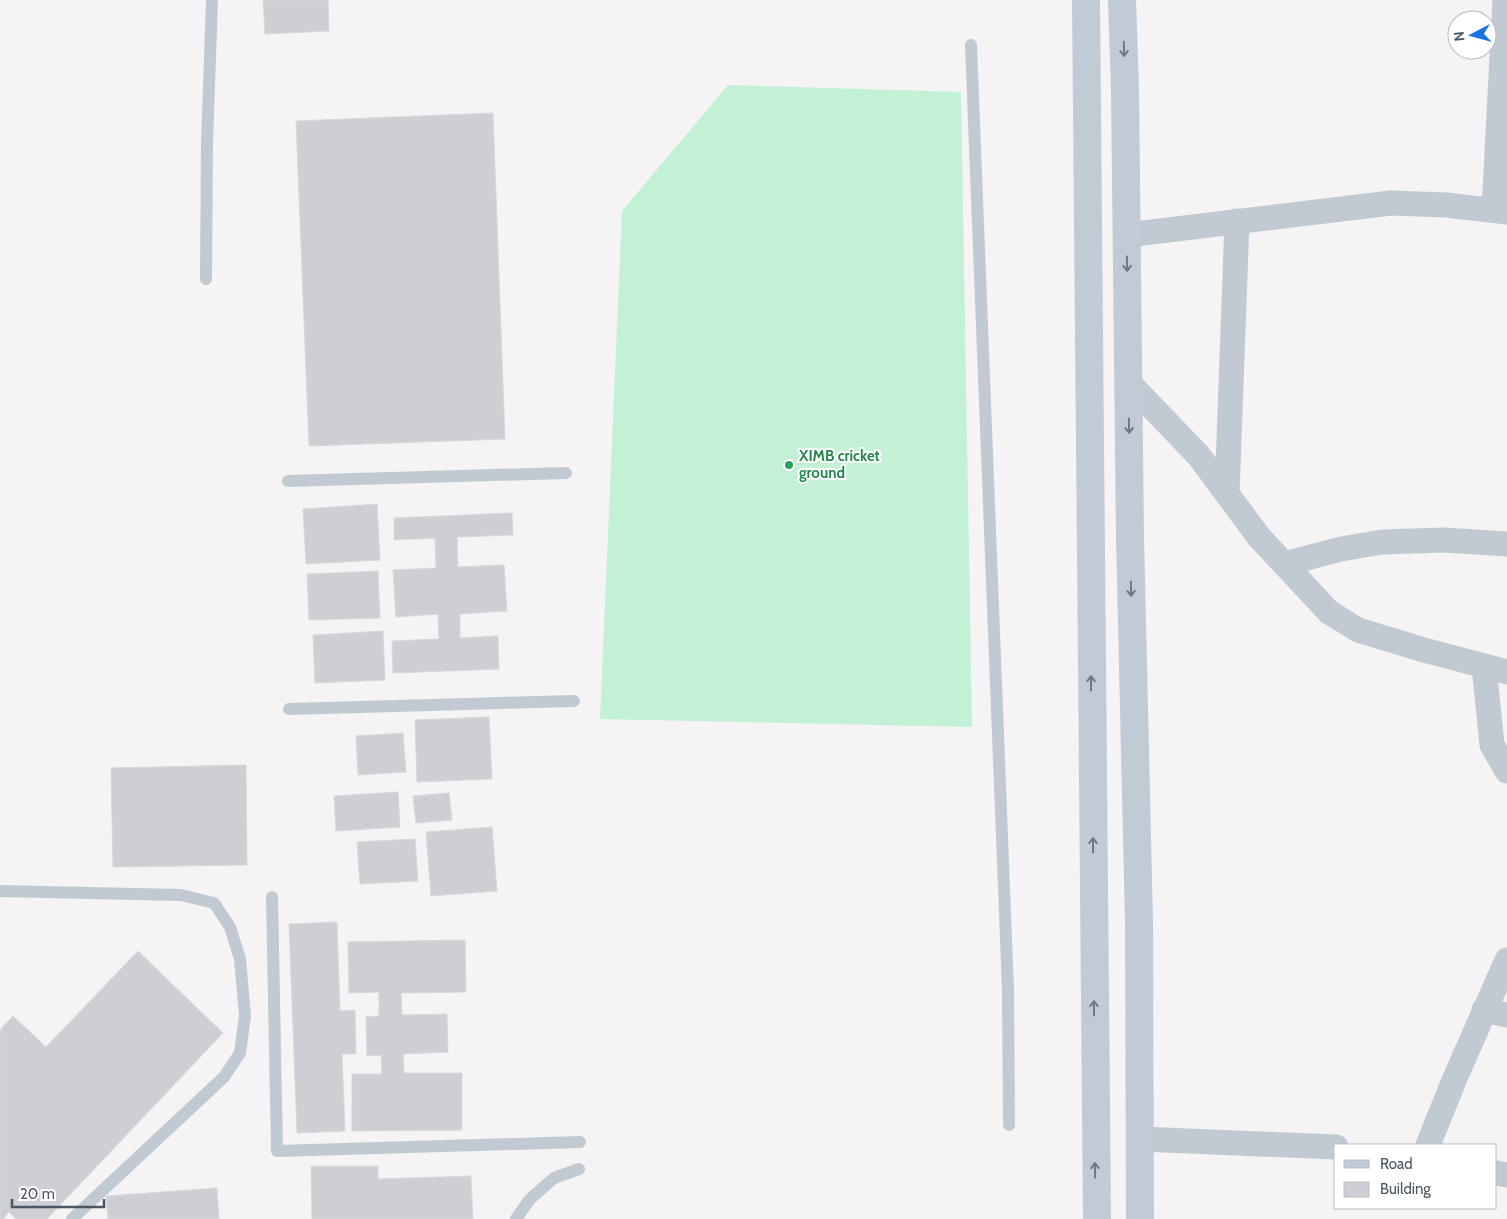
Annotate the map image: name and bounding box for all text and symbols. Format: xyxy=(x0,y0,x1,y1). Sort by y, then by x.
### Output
north arrow xyxy=(1447,10,1497,60)
text: N xyxy=(1450,30,1469,42)
one-way arrow xyxy=(1119,40,1128,56)
one-way arrow xyxy=(1122,255,1132,271)
one-way arrow xyxy=(1124,418,1134,434)
place label: XIMB cricket ground xyxy=(798,447,880,482)
marker: XIMB cricket ground xyxy=(783,459,795,471)
one-way arrow xyxy=(1127,580,1136,596)
one-way arrow xyxy=(1086,675,1096,692)
one-way arrow xyxy=(1088,838,1097,854)
one-way arrow xyxy=(1089,1000,1099,1016)
legend xyxy=(1334,1144,1497,1209)
text: Road xyxy=(1380,1155,1413,1173)
one-way arrow xyxy=(1091,1163,1100,1179)
scale bar xyxy=(12,1176,105,1208)
text: Building xyxy=(1380,1180,1431,1198)
text: 20 m xyxy=(20,1185,55,1203)

